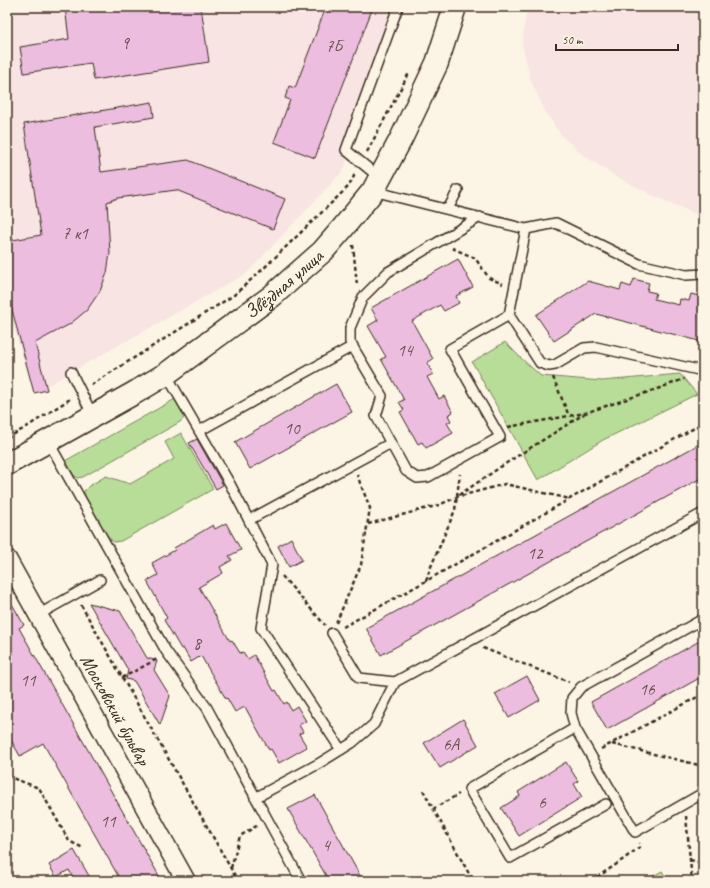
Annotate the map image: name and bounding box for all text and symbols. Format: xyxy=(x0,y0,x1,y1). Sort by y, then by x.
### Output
scale bar xyxy=(556,26,678,52)
text: 50 m xyxy=(562,32,584,48)
house number: 9 xyxy=(121,33,130,54)
house number: 7Б xyxy=(326,36,345,57)
house number: 7 к1 xyxy=(62,223,89,244)
street label: Звёздная улица xyxy=(240,244,329,324)
house number: 14 xyxy=(397,340,415,361)
house number: 10 xyxy=(284,418,301,439)
house number: 12 xyxy=(527,543,544,564)
house number: 8 xyxy=(193,633,203,654)
street label: Московский бульвар xyxy=(75,650,156,771)
house number: 11 xyxy=(20,670,37,691)
house number: 16 xyxy=(639,679,656,700)
house number: 6А xyxy=(443,734,461,755)
house number: 6 xyxy=(538,792,547,813)
house number: 11 xyxy=(100,811,117,832)
house number: 4 xyxy=(322,835,332,856)

